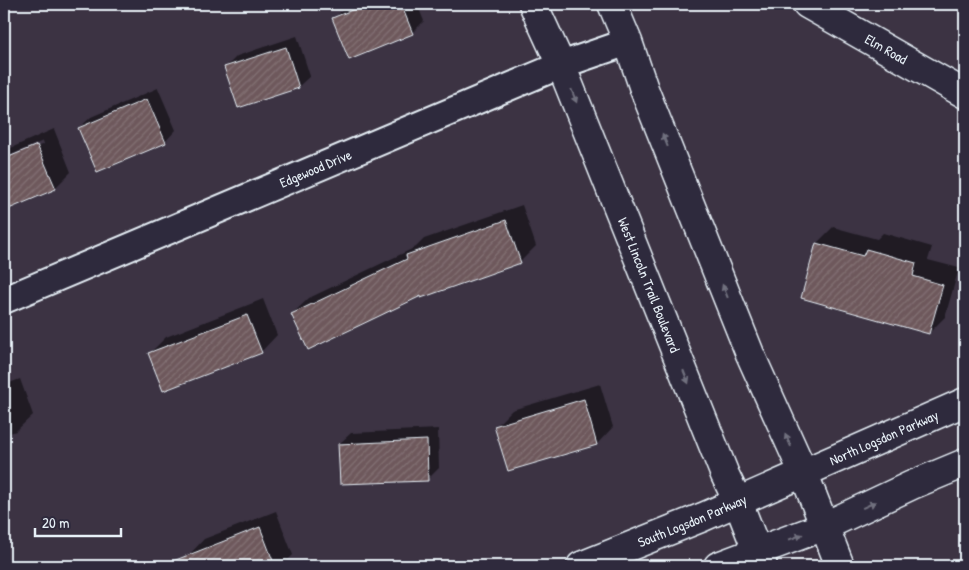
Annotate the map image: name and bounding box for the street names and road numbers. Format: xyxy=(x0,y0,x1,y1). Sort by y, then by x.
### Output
street label: Elm Road xyxy=(862,29,911,68)
street label: Edgewood Drive xyxy=(276,144,354,192)
street label: West Lincoln Trail Boulevard xyxy=(614,214,685,356)
street label: North Logsdon Parkway xyxy=(826,405,942,469)
street label: South Logsdon Parkway xyxy=(635,489,750,551)

